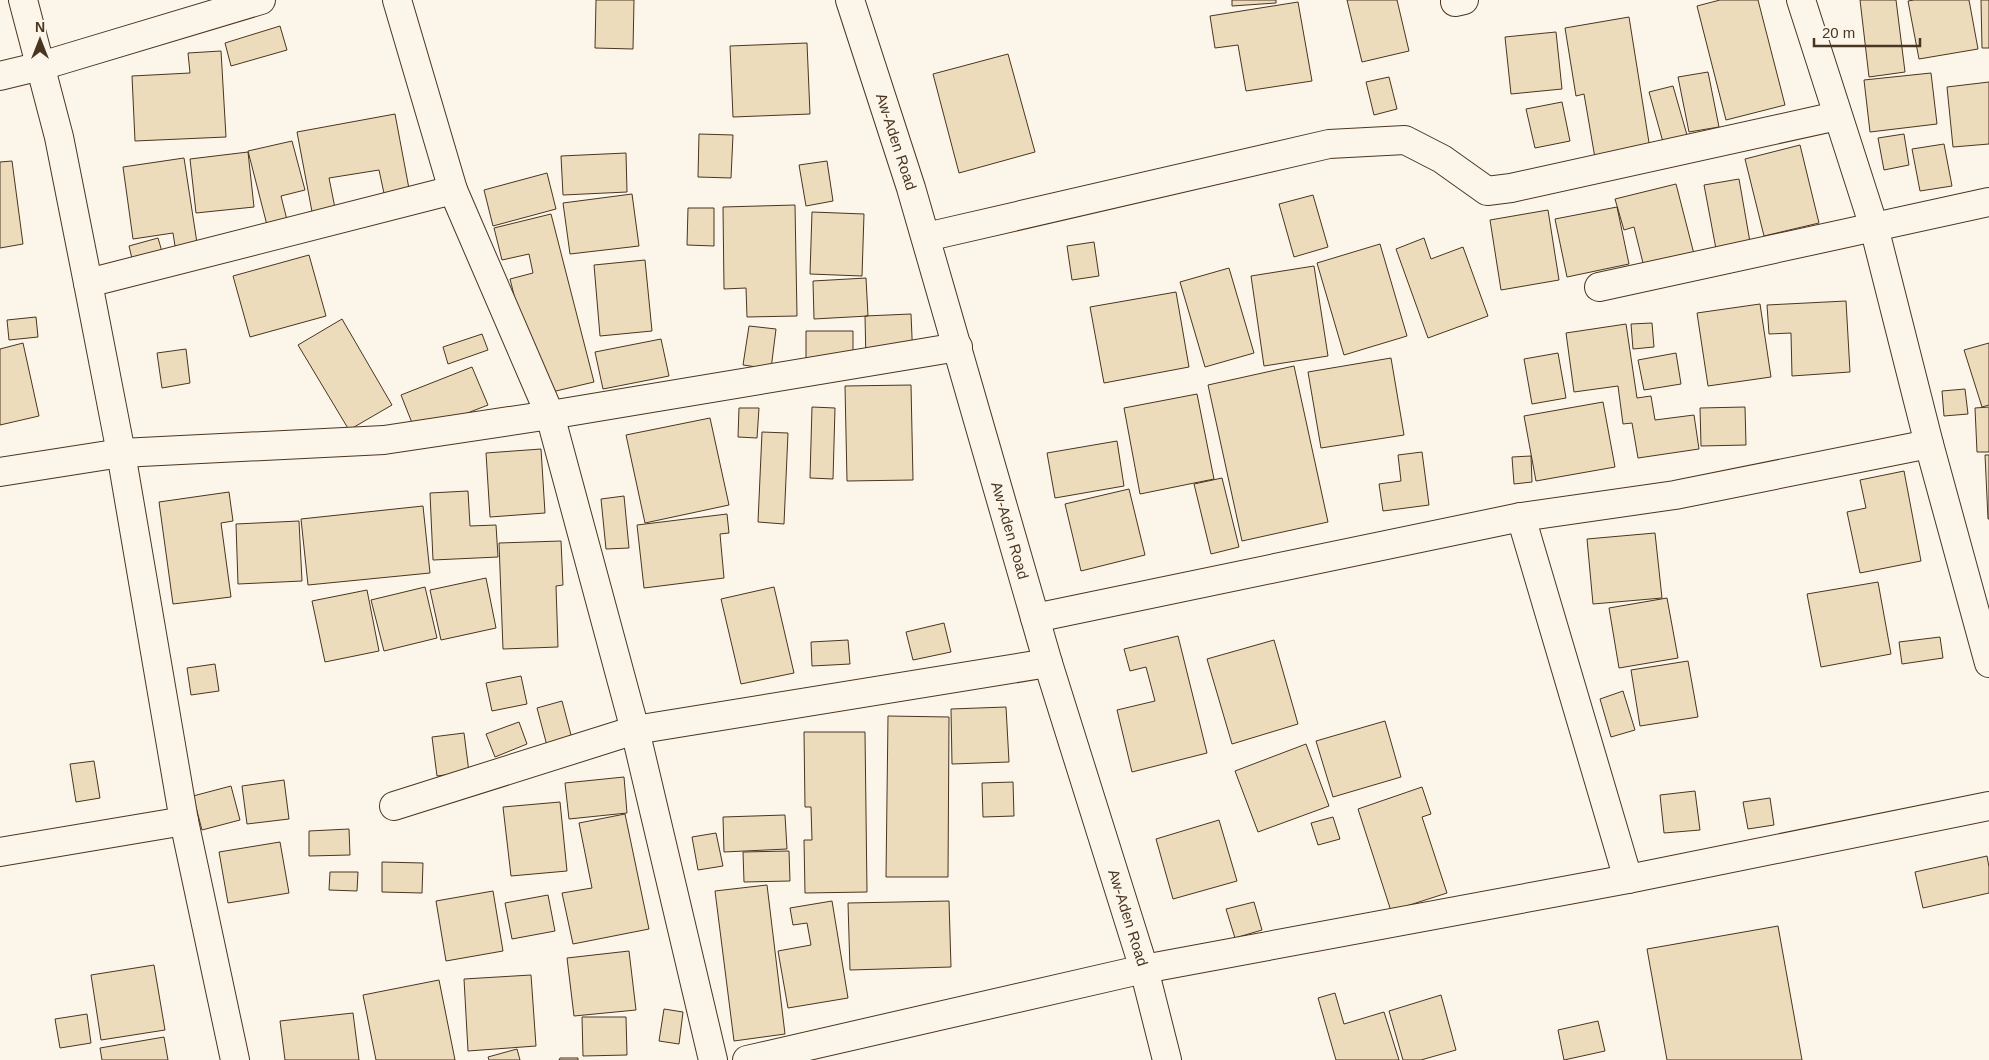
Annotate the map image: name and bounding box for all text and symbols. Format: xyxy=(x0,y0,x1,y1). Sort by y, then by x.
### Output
north arrow xyxy=(15,15,65,65)
scale bar xyxy=(1814,15,1920,47)
text: N xyxy=(35,19,45,35)
text: 20 m xyxy=(1822,24,1855,41)
street label: Aw-Aden Road xyxy=(873,91,920,192)
street label: Aw-Aden Road xyxy=(988,480,1032,581)
street label: Aw-Aden Road xyxy=(1105,867,1152,968)

